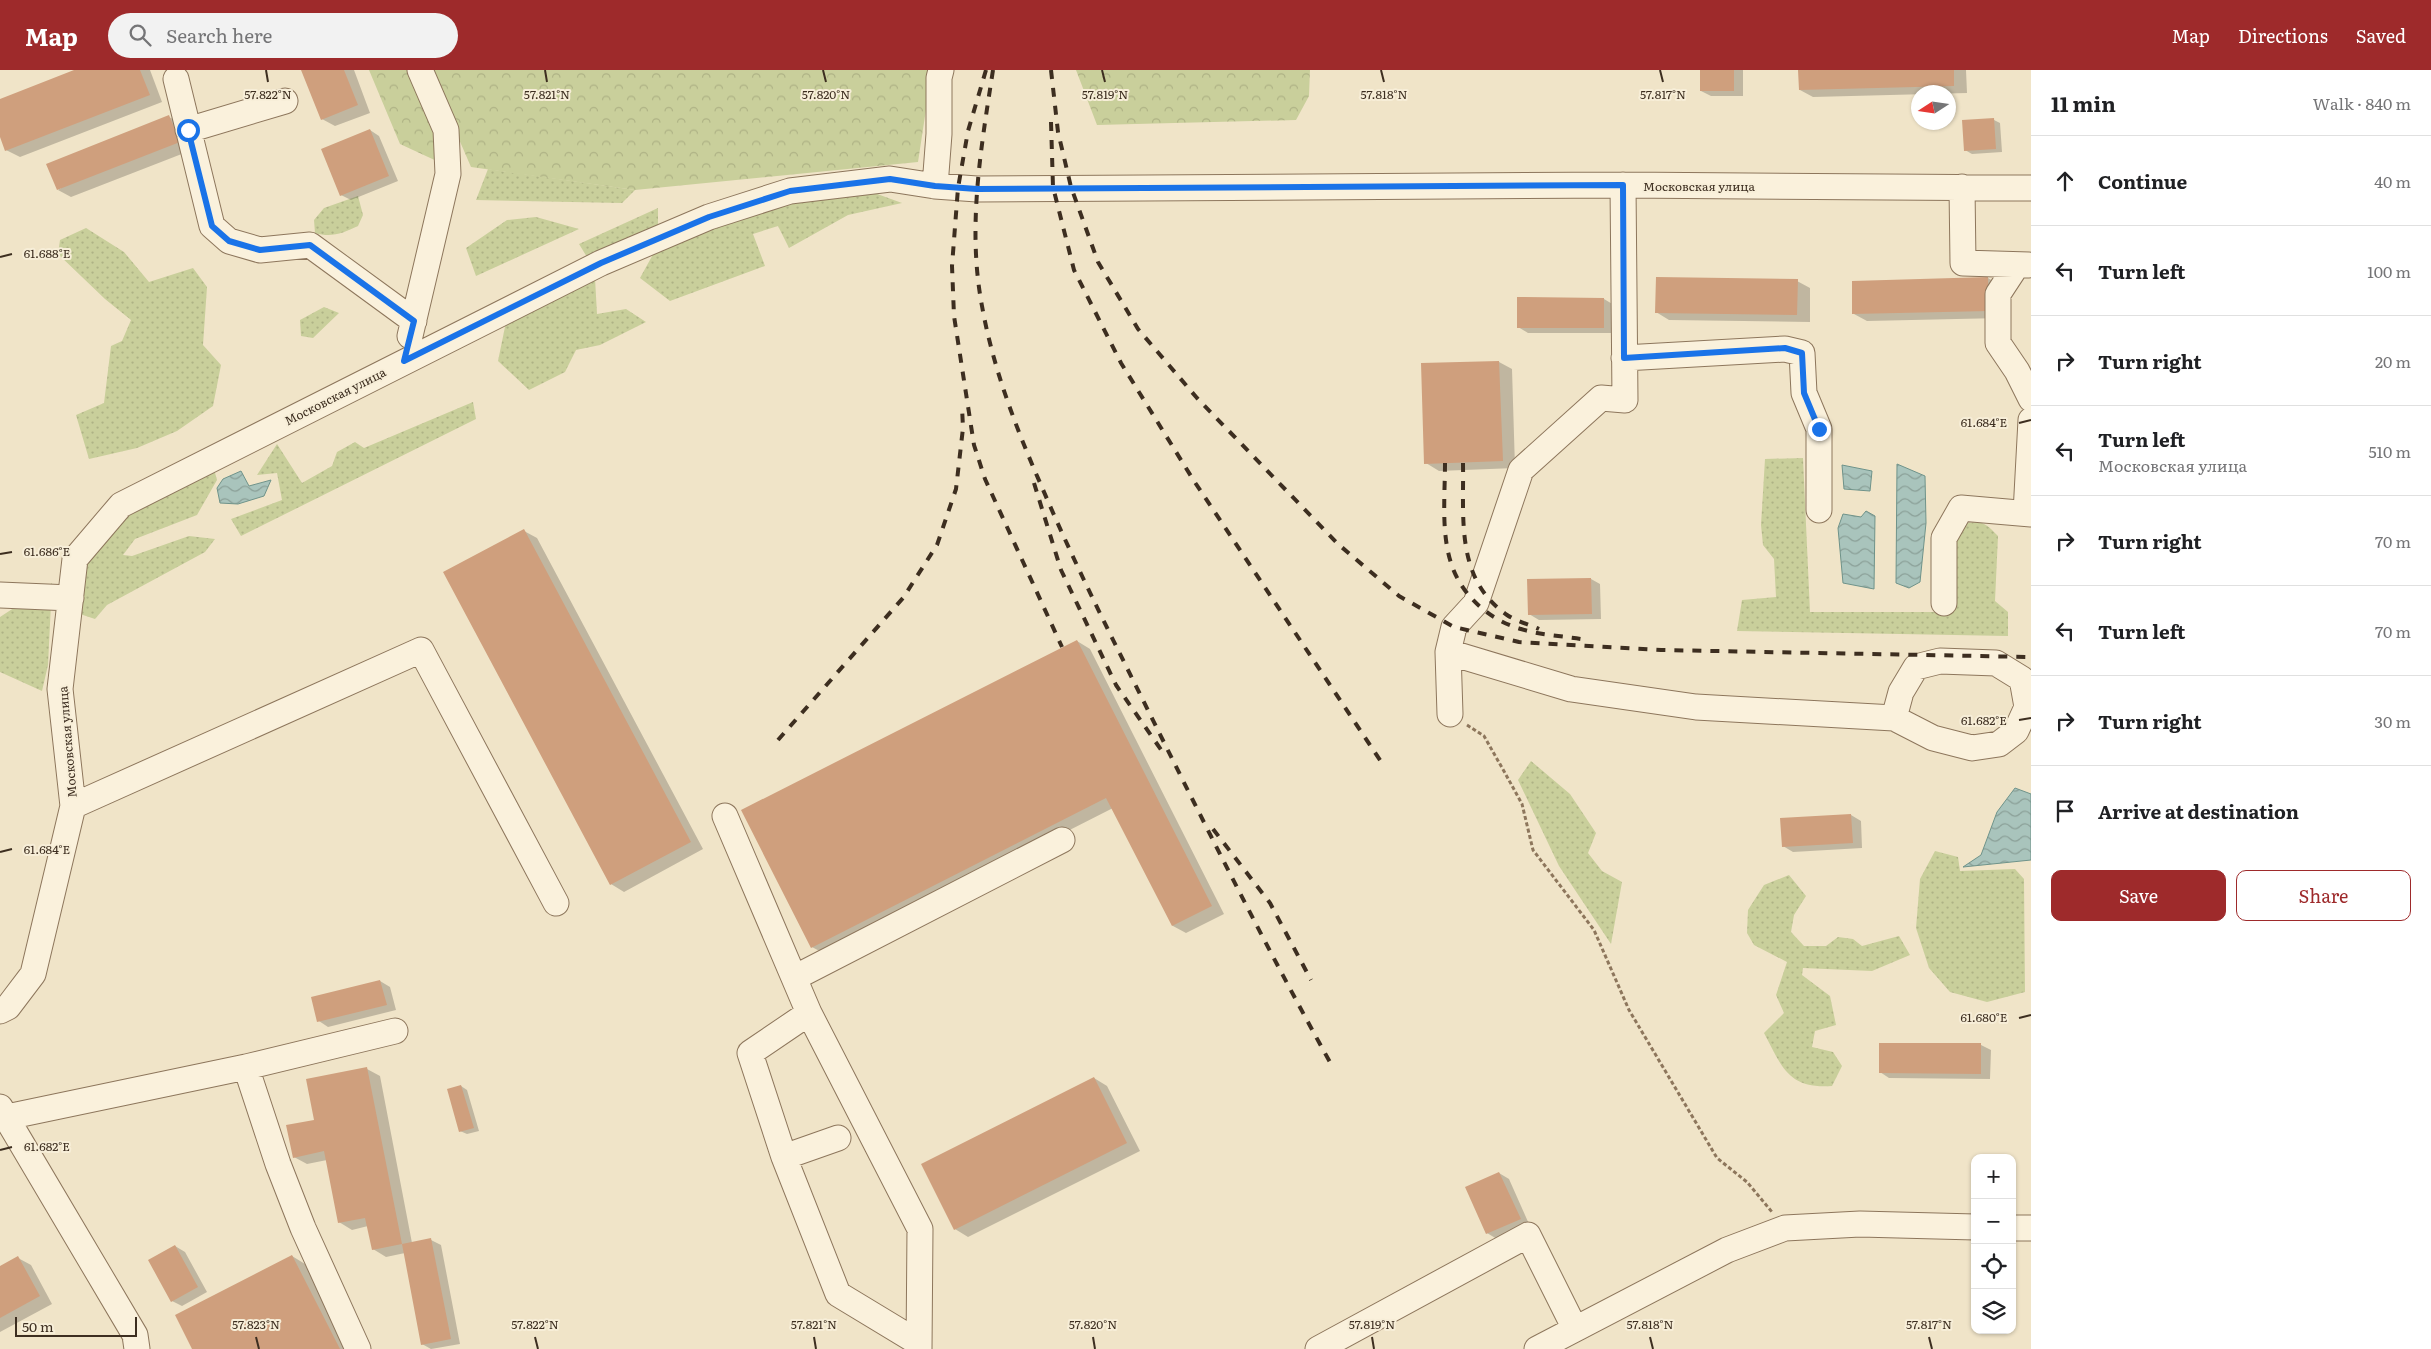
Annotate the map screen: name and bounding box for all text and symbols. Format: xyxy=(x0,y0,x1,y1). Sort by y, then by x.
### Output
search box xyxy=(108,13,458,58)
text: Map xyxy=(25,18,78,53)
icon: search xyxy=(126,21,154,49)
text: Search here xyxy=(166,21,272,49)
text: Map xyxy=(2172,22,2210,49)
text: Directions xyxy=(2238,22,2328,49)
text: Saved xyxy=(2356,22,2406,49)
text: 57.822°N xyxy=(244,85,292,103)
text: 57.821°N xyxy=(524,85,570,103)
text: 57.820°N xyxy=(802,85,850,103)
text: 57.819°N xyxy=(1082,85,1128,103)
text: 57.818°N xyxy=(1361,85,1408,103)
text: 57.817°N xyxy=(1640,85,1686,103)
north arrow xyxy=(1911,85,1956,130)
text: 11 min xyxy=(2051,87,2116,118)
text: Walk · 840 m xyxy=(2313,91,2411,115)
route start xyxy=(177,119,200,142)
icon: ahead xyxy=(2051,167,2079,195)
text: Continue xyxy=(2098,167,2187,195)
text: 40 m xyxy=(2374,169,2411,193)
street label: Московская улица xyxy=(1643,177,1756,195)
text: 61.688°E xyxy=(24,244,71,262)
icon: left xyxy=(2051,257,2079,285)
text: Turn left xyxy=(2098,257,2185,285)
text: 100 m xyxy=(2367,259,2411,283)
icon: right xyxy=(2051,347,2079,375)
text: Turn right xyxy=(2098,347,2202,375)
text: 20 m xyxy=(2375,349,2411,373)
street label: Московская улица xyxy=(281,362,389,429)
text: 61.684°E xyxy=(1961,413,2008,431)
route end xyxy=(1808,418,1831,441)
text: Turn left xyxy=(2098,425,2185,453)
icon: left xyxy=(2051,437,2079,465)
text: 510 m xyxy=(2368,439,2411,463)
text: Московская улица xyxy=(2098,453,2247,477)
icon: right xyxy=(2051,527,2079,555)
text: Turn right xyxy=(2098,527,2202,555)
text: 70 m xyxy=(2375,529,2411,553)
text: 61.686°E xyxy=(24,542,71,560)
icon: left xyxy=(2051,617,2079,645)
text: Turn left xyxy=(2098,617,2185,645)
text: 70 m xyxy=(2375,619,2411,643)
street label: Московская улица xyxy=(53,685,81,799)
icon: right xyxy=(2051,707,2079,735)
text: Turn right xyxy=(2098,707,2202,735)
text: 30 m xyxy=(2374,709,2411,733)
text: 61.682°E xyxy=(1961,711,2007,729)
icon: arrive xyxy=(2051,797,2079,825)
text: Arrive at destination xyxy=(2098,797,2299,825)
text: 61.684°E xyxy=(24,840,71,858)
button: Save xyxy=(2051,870,2226,921)
button: Share xyxy=(2236,870,2411,921)
text: 61.680°E xyxy=(1961,1008,2008,1026)
text: 61.682°E xyxy=(24,1137,70,1155)
map controls xyxy=(1971,1154,2016,1334)
button: + xyxy=(1971,1154,2016,1199)
button: − xyxy=(1971,1199,2016,1244)
button: locate xyxy=(1971,1244,2016,1289)
button: layers xyxy=(1971,1289,2016,1334)
scale bar xyxy=(15,1314,138,1337)
text: 57.823°N xyxy=(232,1315,280,1333)
text: 57.822°N xyxy=(511,1315,559,1333)
text: 57.821°N xyxy=(791,1315,837,1333)
text: 57.820°N xyxy=(1069,1315,1117,1333)
text: 57.819°N xyxy=(1349,1315,1395,1333)
text: 57.818°N xyxy=(1627,1315,1674,1333)
text: 57.817°N xyxy=(1906,1315,1952,1333)
text: 50 m xyxy=(22,1316,54,1336)

